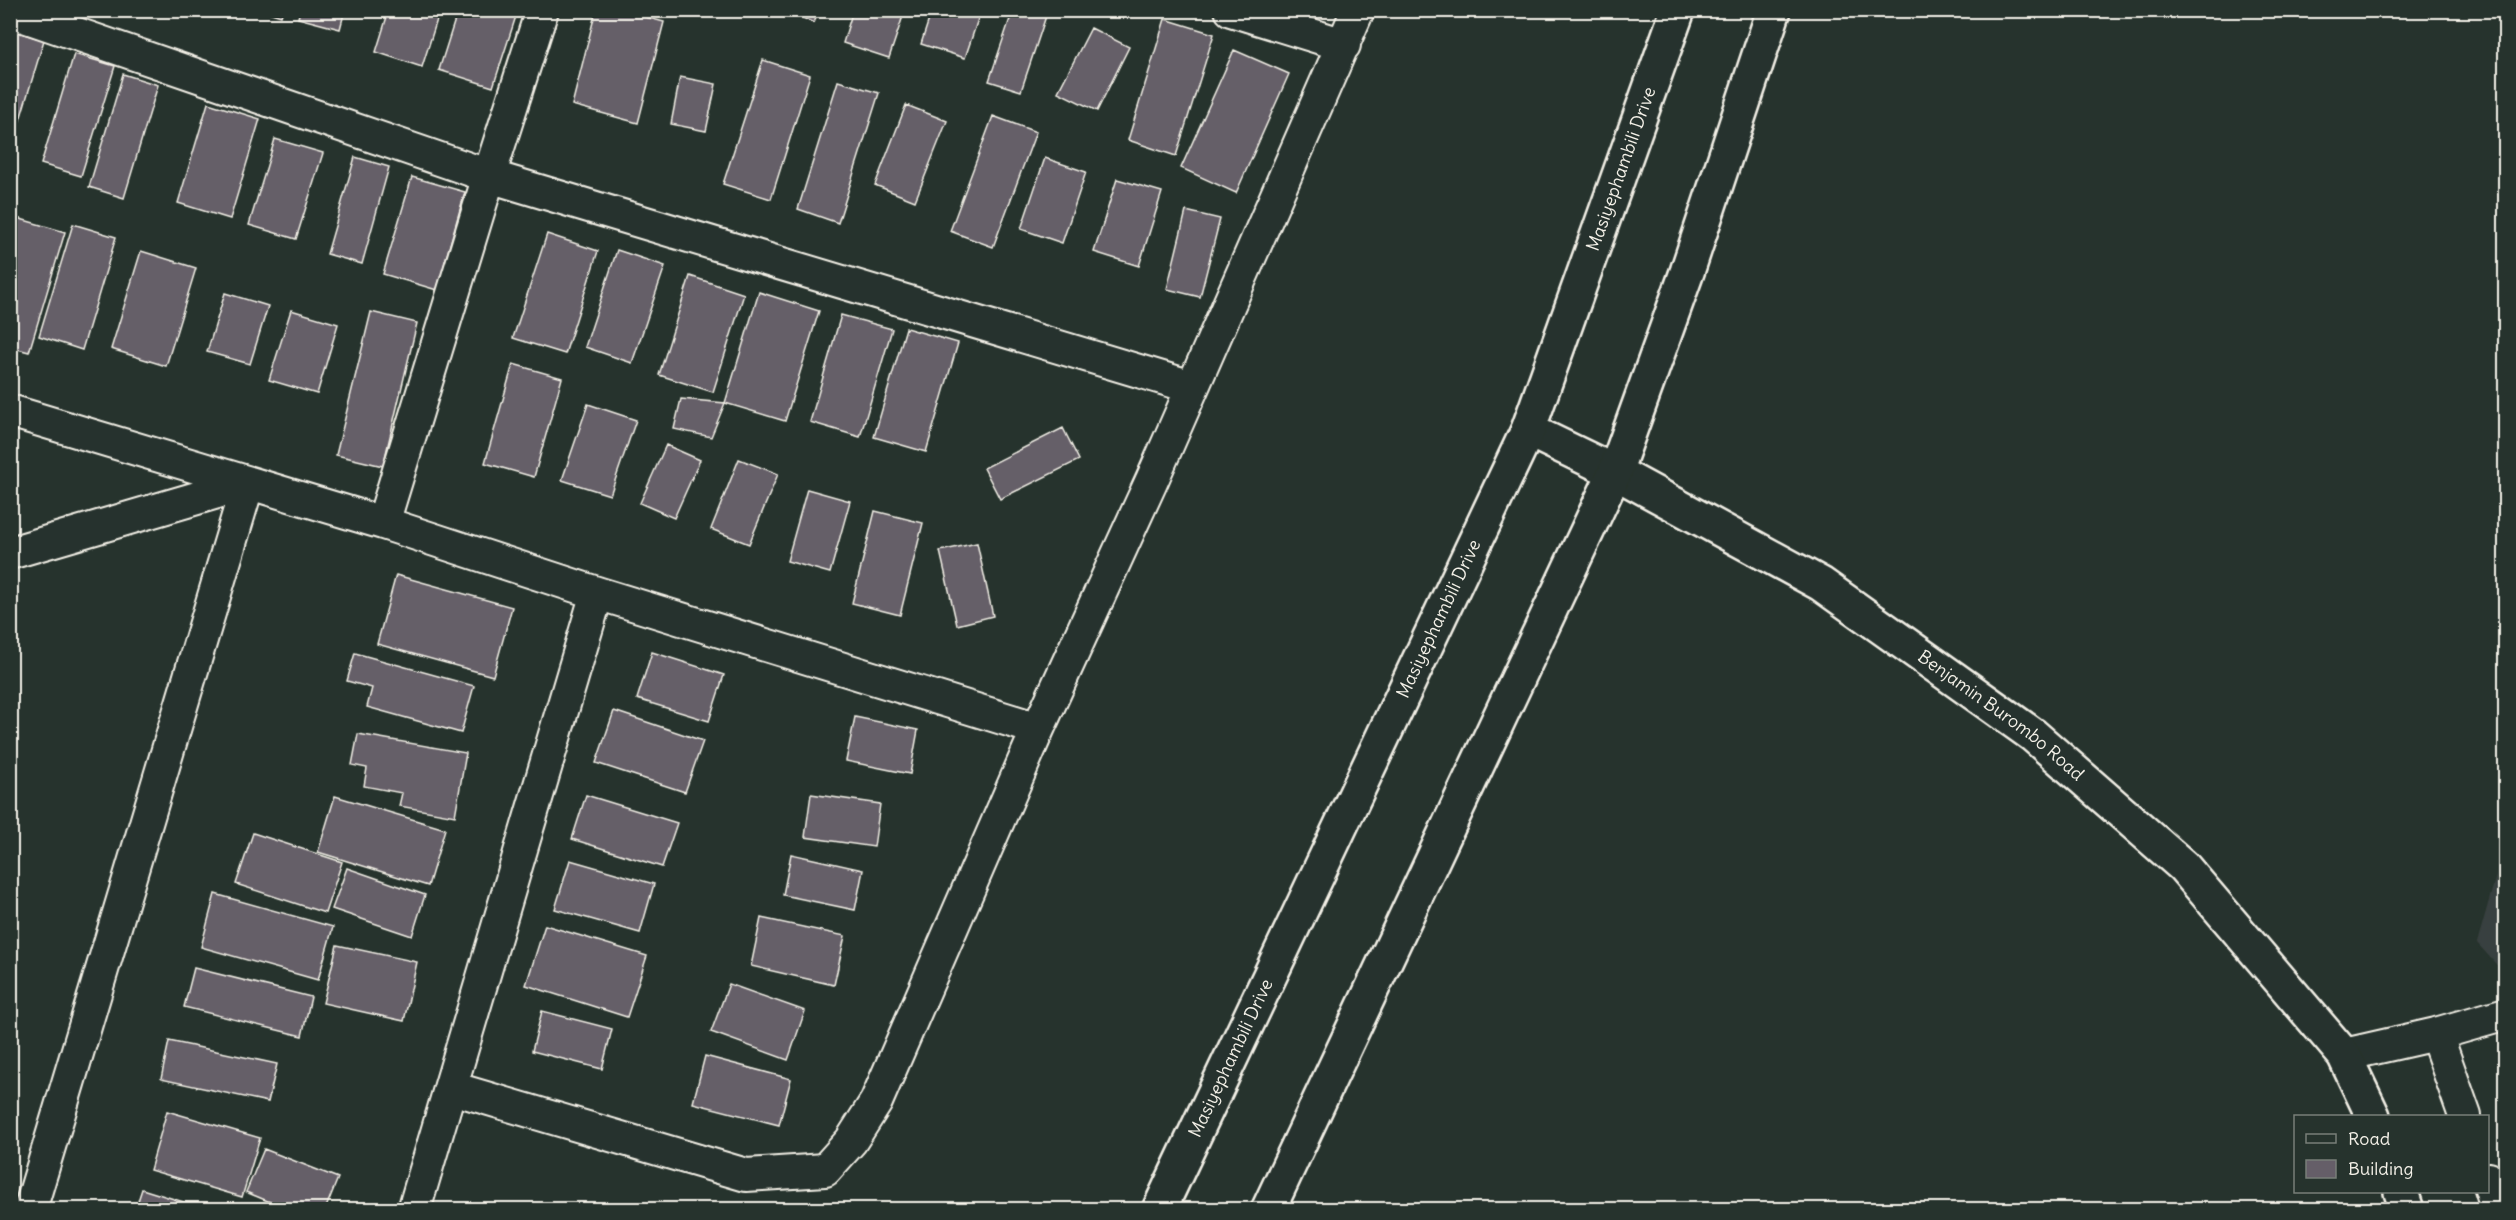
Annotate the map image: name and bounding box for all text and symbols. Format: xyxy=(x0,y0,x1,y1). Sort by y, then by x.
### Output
street label: Masiyephambili Drive xyxy=(1581,84,1661,254)
street label: Masiyephambili Drive xyxy=(1391,536,1486,702)
street label: Benjamin Burombo Road xyxy=(1914,645,2089,786)
street label: Masiyephambili Drive xyxy=(1183,975,1278,1141)
legend xyxy=(2294,1115,2489,1193)
text: Road xyxy=(2348,1127,2391,1150)
text: Building xyxy=(2348,1157,2413,1180)

